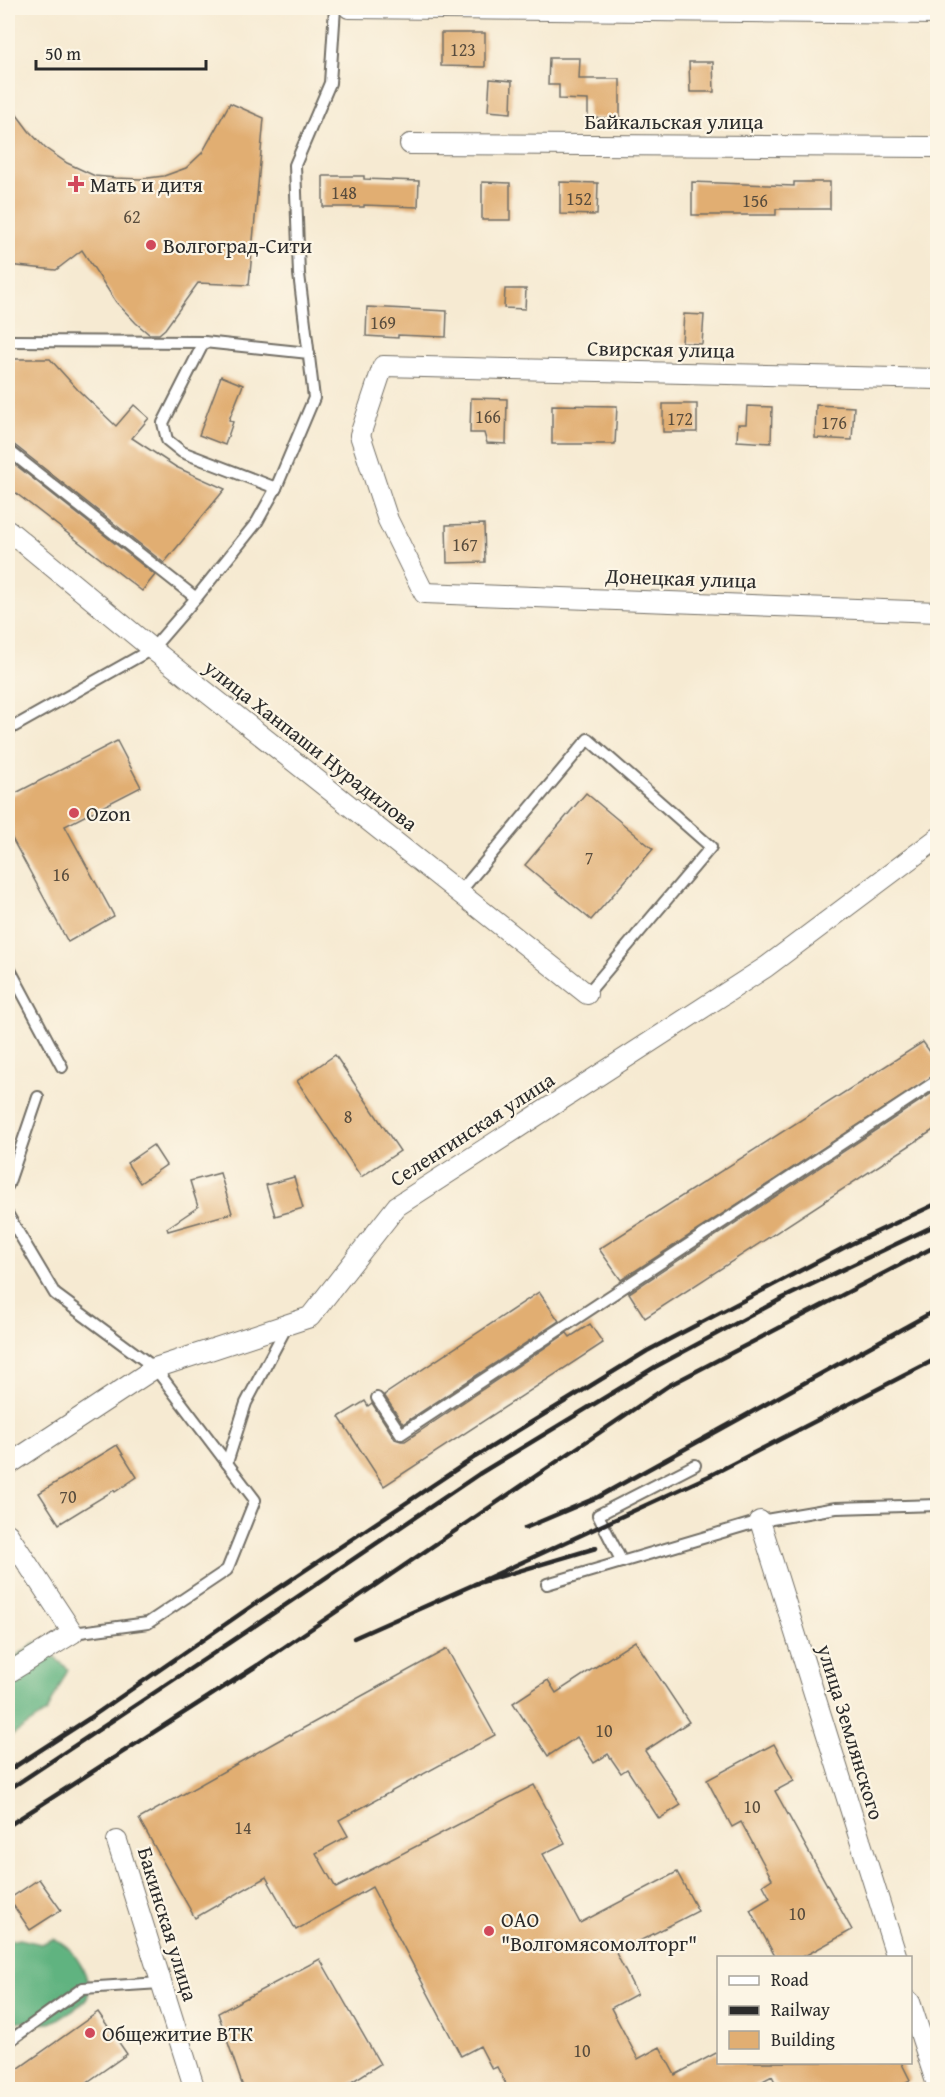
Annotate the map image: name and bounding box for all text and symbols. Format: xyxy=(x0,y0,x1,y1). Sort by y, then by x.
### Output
scale bar xyxy=(36,33,206,71)
house number: 123 xyxy=(450,36,476,63)
text: 50 m xyxy=(45,40,81,67)
street label: Байкальская улица xyxy=(584,106,764,137)
place label: Мать и дитя xyxy=(90,169,203,200)
marker: Мать и дитя xyxy=(67,175,85,193)
house number: 148 xyxy=(331,179,357,206)
house number: 152 xyxy=(566,185,592,212)
house number: 156 xyxy=(742,187,768,214)
house number: 62 xyxy=(123,203,141,230)
place label: Волгоград-Сити xyxy=(163,230,312,261)
marker: Волгоград-Сити xyxy=(144,238,158,252)
house number: 169 xyxy=(370,309,396,336)
street label: Свирская улица xyxy=(587,332,735,366)
house number: 166 xyxy=(475,403,501,430)
house number: 172 xyxy=(667,405,693,432)
house number: 176 xyxy=(821,409,847,436)
house number: 167 xyxy=(452,531,478,558)
street label: Донецкая улица xyxy=(604,560,757,596)
street label: улица Ханпаши Нурадилова xyxy=(197,651,424,838)
place label: Ozon xyxy=(86,798,131,829)
marker: Ozon xyxy=(67,806,81,820)
house number: 7 xyxy=(585,844,593,871)
house number: 16 xyxy=(52,861,70,888)
street label: Селенгинская улица xyxy=(384,1064,560,1194)
house number: 8 xyxy=(344,1103,352,1130)
house number: 70 xyxy=(59,1483,77,1510)
street label: улица Землянского xyxy=(809,1639,892,1824)
house number: 10 xyxy=(595,1717,613,1744)
house number: 10 xyxy=(743,1793,761,1820)
house number: 14 xyxy=(234,1814,252,1841)
street label: Бакинская улица xyxy=(130,1843,206,2005)
house number: 10 xyxy=(788,1900,806,1927)
place label: ОАО "Волгомясомолторг" xyxy=(501,1904,697,1959)
marker: ОАО "Волгомясомолторг" xyxy=(482,1924,496,1938)
legend xyxy=(717,1956,912,2064)
text: Road xyxy=(771,1966,809,1993)
text: Railway xyxy=(771,1996,830,2023)
place label: Общежитие ВТК xyxy=(102,2018,253,2049)
marker: Общежитие ВТК xyxy=(83,2026,97,2040)
text: Building xyxy=(771,2026,835,2053)
house number: 10 xyxy=(573,2037,591,2064)

